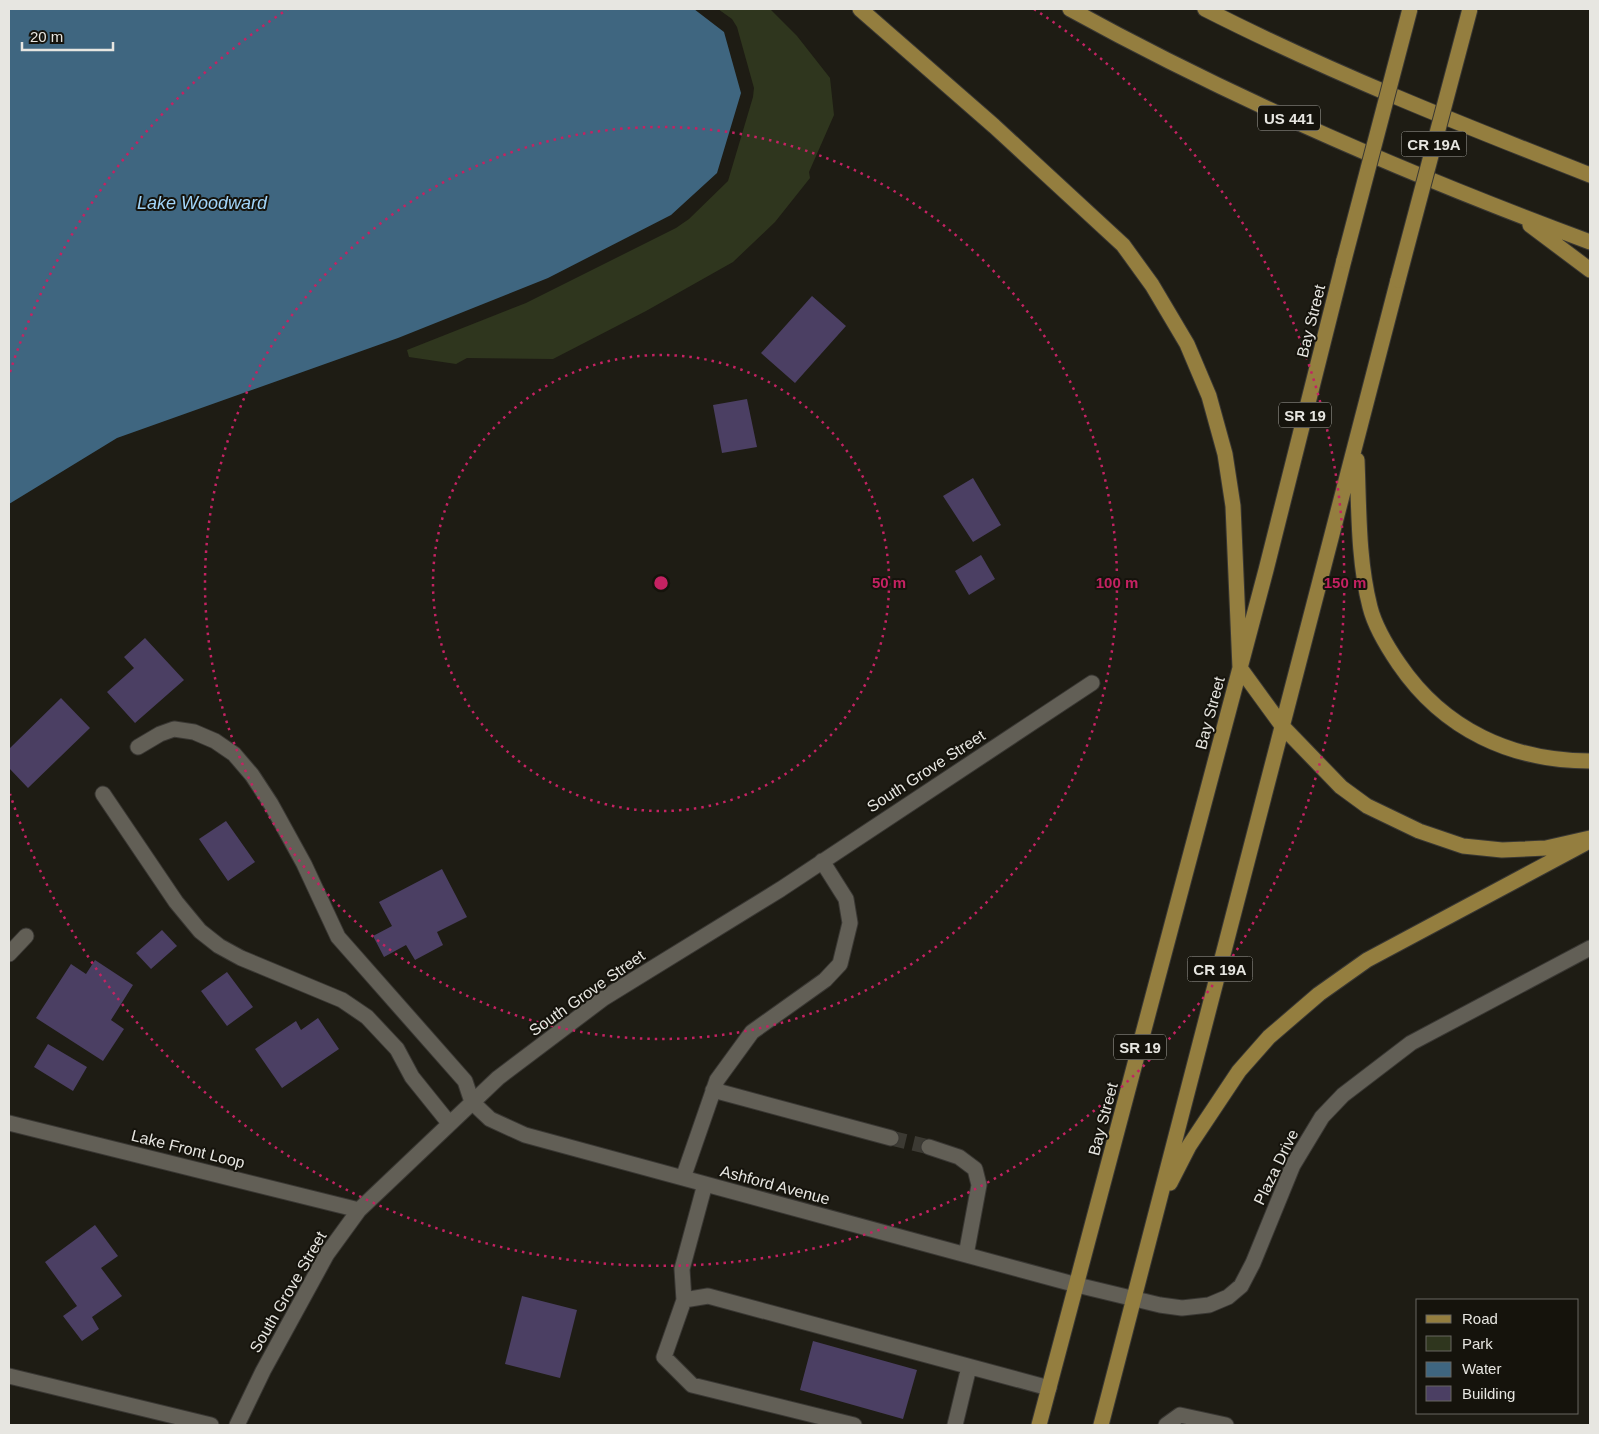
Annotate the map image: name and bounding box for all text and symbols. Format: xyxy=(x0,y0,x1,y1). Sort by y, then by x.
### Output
scale bar xyxy=(22,20,114,52)
text: 20 m xyxy=(30,28,63,45)
road number: US 441 xyxy=(1258,106,1320,130)
road number: CR 19A xyxy=(1402,132,1466,156)
water label: Lake Woodward xyxy=(137,193,268,213)
street label: Bay Street xyxy=(1294,282,1328,359)
road number: SR 19 xyxy=(1279,402,1331,428)
centre of rings xyxy=(652,574,670,592)
text: 50 m xyxy=(872,574,906,591)
text: 100 m xyxy=(1096,574,1138,591)
text: 150 m xyxy=(1324,574,1366,591)
street label: Bay Street xyxy=(1192,674,1228,751)
street label: South Grove Street xyxy=(864,726,989,815)
street label: South Grove Street xyxy=(526,946,648,1039)
road number: CR 19A xyxy=(1188,956,1252,982)
road number: SR 19 xyxy=(1114,1034,1166,1060)
street label: Bay Street xyxy=(1085,1080,1121,1157)
street label: Plaza Drive xyxy=(1250,1126,1302,1207)
street label: Lake Front Loop xyxy=(129,1127,247,1171)
street label: Ashford Avenue xyxy=(718,1162,832,1208)
street label: South Grove Street xyxy=(246,1228,330,1356)
legend xyxy=(1416,1299,1579,1414)
text: Road xyxy=(1462,1310,1498,1327)
text: Park xyxy=(1462,1335,1493,1352)
text: Water xyxy=(1462,1360,1501,1377)
text: Building xyxy=(1462,1385,1515,1402)

